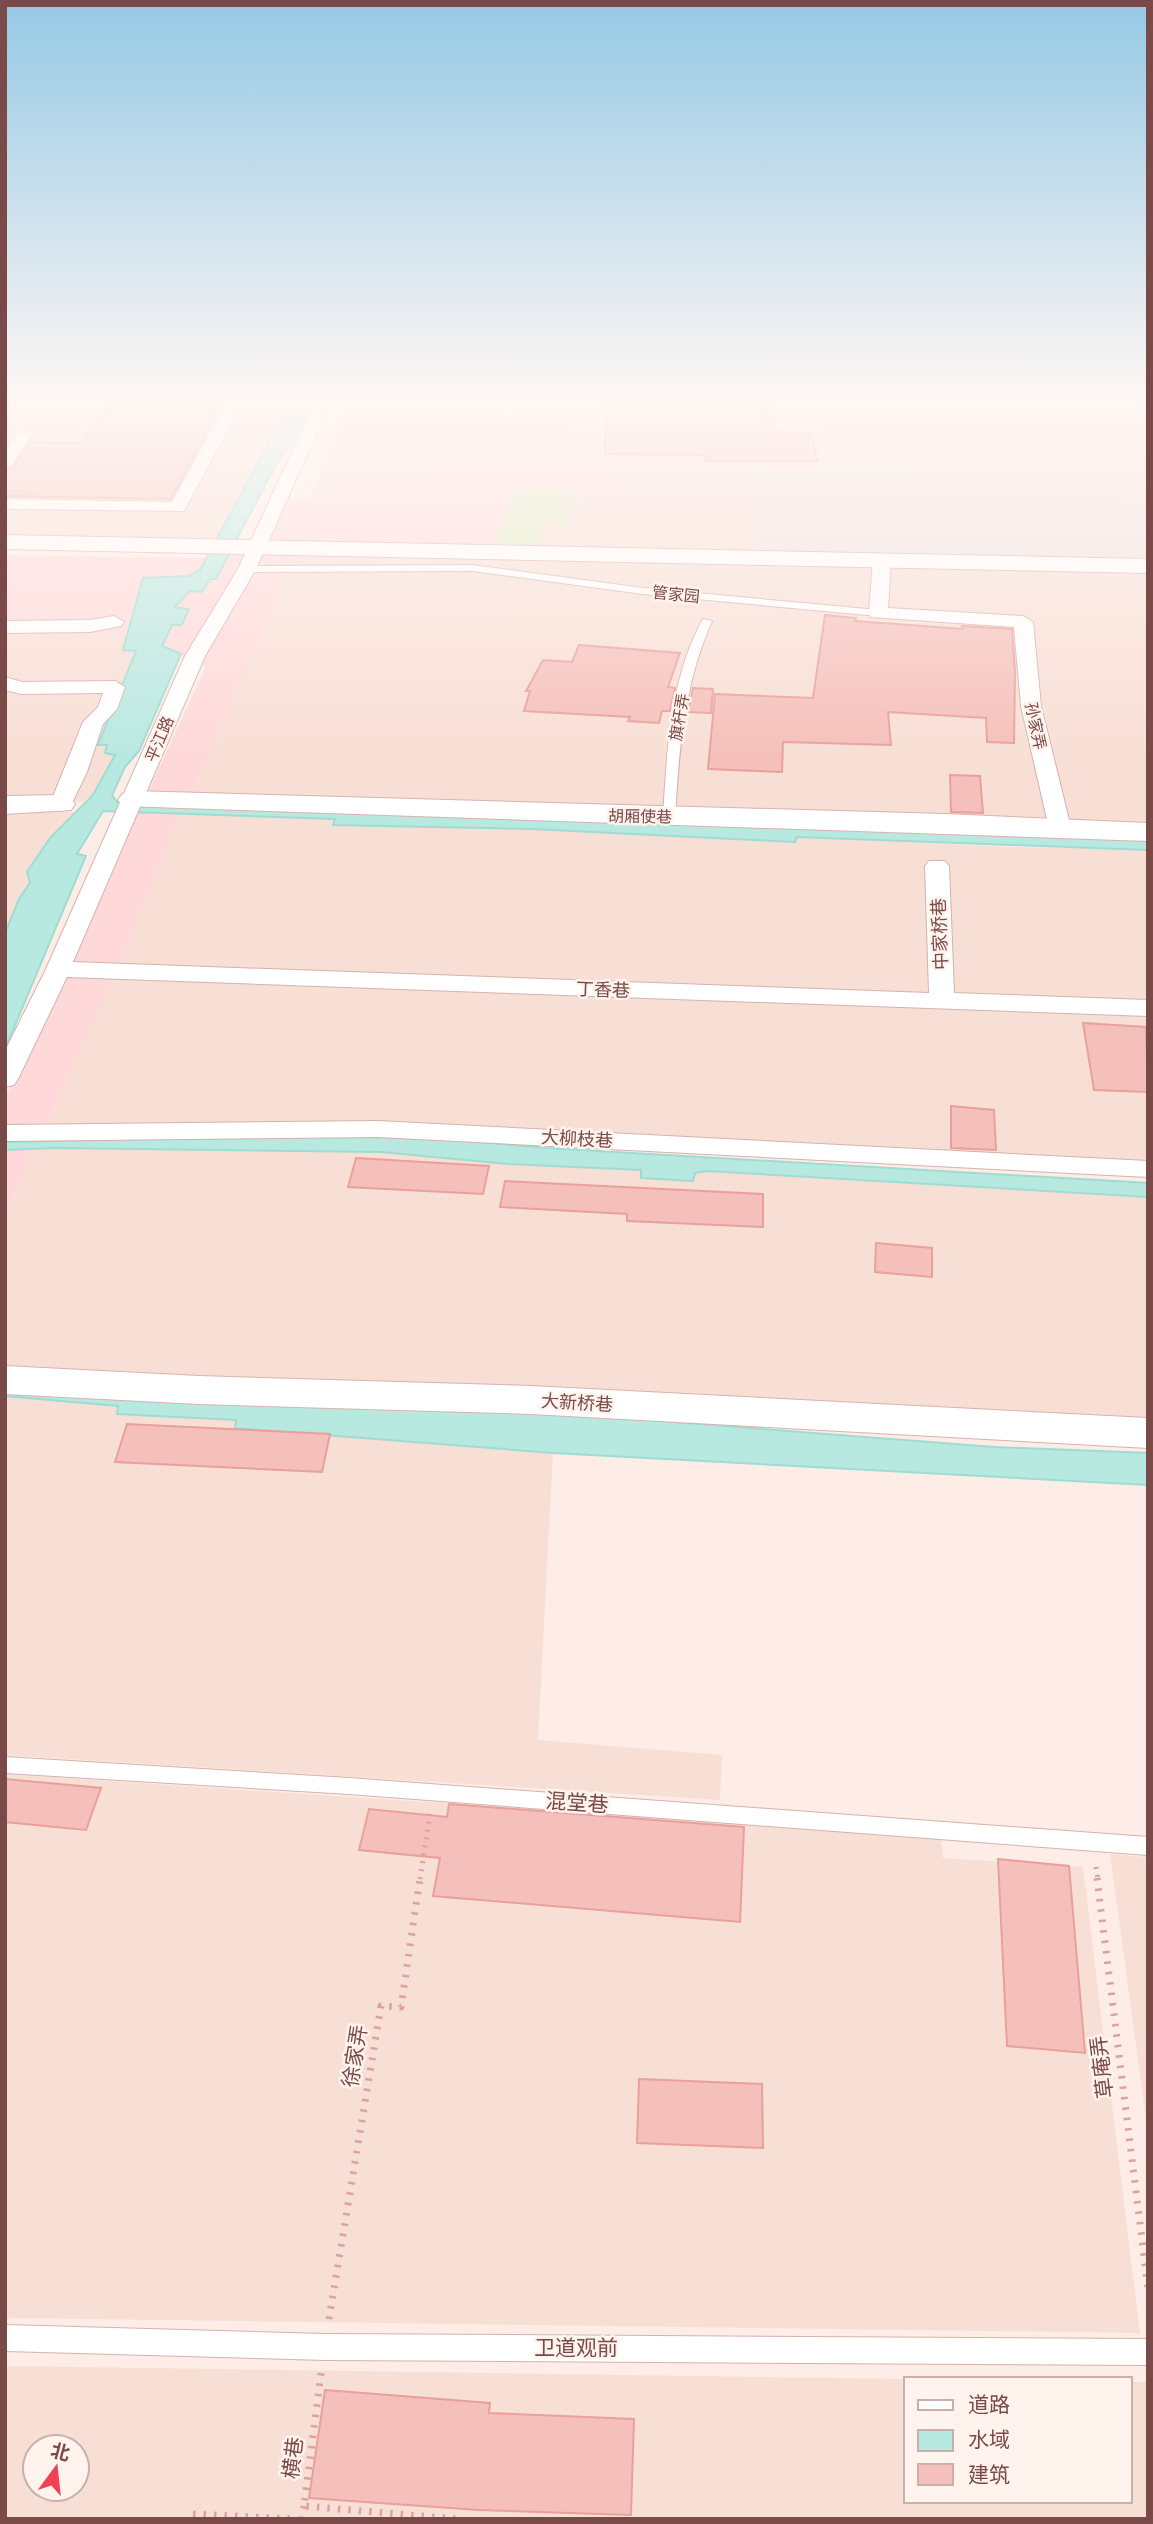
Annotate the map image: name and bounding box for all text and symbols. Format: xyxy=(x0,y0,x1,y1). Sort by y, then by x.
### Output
street label: 管家园 xyxy=(651,581,701,607)
street label: 旗杆弄 xyxy=(664,691,694,743)
street label: 孙家弄 xyxy=(1020,700,1052,752)
street label: 平江路 xyxy=(139,713,179,765)
street label: 胡厢使巷 xyxy=(608,804,672,828)
street label: 中家桥巷 xyxy=(926,898,952,970)
street label: 丁香巷 xyxy=(576,976,630,1002)
street label: 大柳枝巷 xyxy=(540,1124,614,1152)
street label: 大新桥巷 xyxy=(540,1388,614,1416)
street label: 混堂巷 xyxy=(545,1786,609,1818)
street label: 徐家弄 xyxy=(335,2023,373,2089)
street label: 草庵弄 xyxy=(1083,2034,1119,2100)
street label: 卫道观前 xyxy=(534,2333,618,2361)
legend xyxy=(904,2377,1132,2503)
text: 道路 xyxy=(968,2390,1010,2418)
text: 水域 xyxy=(968,2425,1010,2453)
north arrow xyxy=(21,2433,91,2503)
street label: 横巷 xyxy=(276,2435,308,2480)
text: 北 xyxy=(48,2437,73,2467)
text: 建筑 xyxy=(968,2460,1010,2488)

